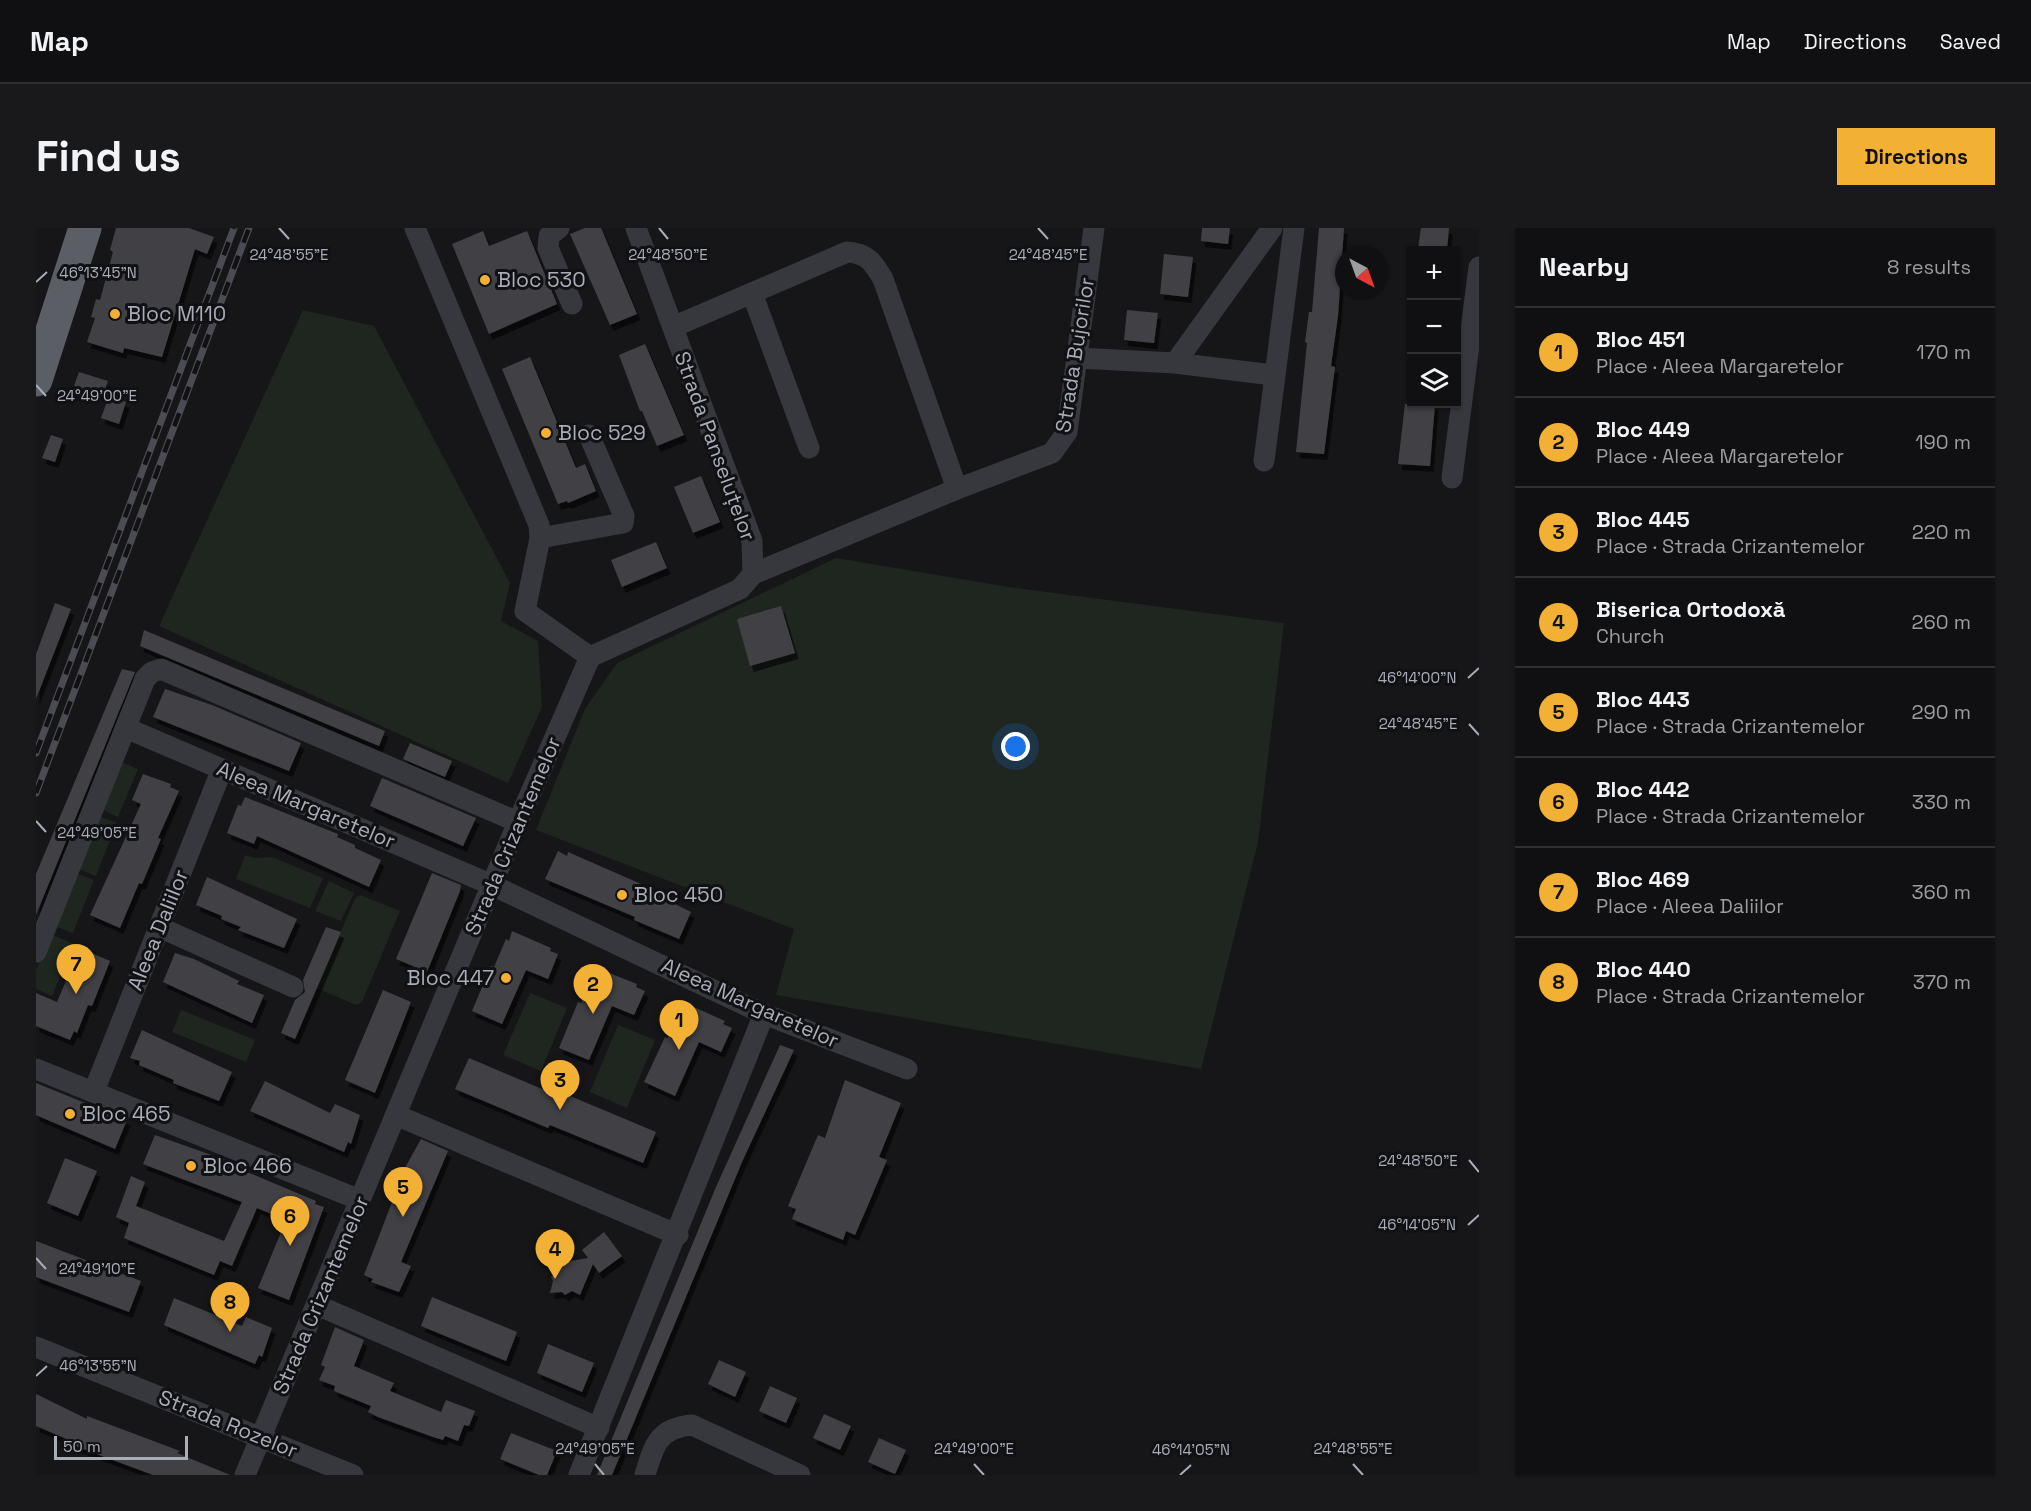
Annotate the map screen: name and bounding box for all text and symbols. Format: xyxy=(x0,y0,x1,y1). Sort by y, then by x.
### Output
text: Map xyxy=(30,23,89,59)
text: Map xyxy=(1727,28,1771,55)
text: Directions xyxy=(1804,28,1907,55)
text: Saved xyxy=(1940,28,2001,55)
button: Directions xyxy=(1837,128,1995,185)
text: Find us xyxy=(36,130,181,183)
text: 24°48'55"E xyxy=(250,245,328,264)
text: 24°48'50"E xyxy=(628,245,708,264)
text: 24°48'45"E xyxy=(1009,245,1087,264)
north arrow xyxy=(1335,246,1389,300)
map controls xyxy=(1407,246,1461,408)
button: + xyxy=(1407,246,1461,300)
text: Nearby xyxy=(1539,250,1629,284)
text: 8 results xyxy=(1887,254,1971,280)
text: 46°13'45"N xyxy=(59,263,137,282)
place label: Bloc 530 xyxy=(497,266,586,293)
marker: Bloc 530 xyxy=(478,273,492,287)
street label: Strada Bujorilor xyxy=(1049,275,1100,435)
place label: Bloc M110 xyxy=(127,300,226,327)
button: − xyxy=(1407,300,1461,354)
marker: Bloc M110 xyxy=(108,307,122,321)
text: Bloc 451 xyxy=(1596,325,1685,353)
text: 1 xyxy=(1554,339,1563,365)
text: 170 m xyxy=(1916,339,1971,365)
street label: Strada Panseluțelor xyxy=(669,347,762,544)
text: Place · Aleea Margaretelor xyxy=(1596,353,1844,379)
button: layers xyxy=(1407,354,1461,408)
text: 24°49'00"E xyxy=(57,386,137,405)
text: Bloc 449 xyxy=(1596,415,1690,443)
place label: Bloc 529 xyxy=(558,419,646,446)
marker: Bloc 529 xyxy=(539,426,553,440)
text: 2 xyxy=(1553,429,1564,455)
text: 190 m xyxy=(1915,429,1971,455)
text: Place · Aleea Margaretelor xyxy=(1596,443,1844,469)
text: Bloc 445 xyxy=(1596,505,1690,533)
text: 3 xyxy=(1552,519,1565,545)
text: 220 m xyxy=(1912,519,1971,545)
text: Place · Strada Crizantemelor xyxy=(1596,533,1865,559)
text: Biserica Ortodoxă xyxy=(1596,595,1786,623)
text: 4 xyxy=(1552,609,1565,635)
text: 260 m xyxy=(1912,609,1971,635)
text: Church xyxy=(1596,623,1665,649)
text: 46°14'00"N xyxy=(1378,668,1456,687)
text: Bloc 443 xyxy=(1596,685,1690,713)
text: 5 xyxy=(1553,699,1565,725)
text: 290 m xyxy=(1912,699,1971,725)
text: Place · Strada Crizantemelor xyxy=(1596,713,1865,739)
text: 24°48'45"E xyxy=(1379,714,1457,733)
street label: Strada Crizantemelor xyxy=(458,732,567,939)
your location xyxy=(1001,732,1030,761)
street label: Aleea Margaretelor xyxy=(213,755,400,854)
text: Bloc 442 xyxy=(1596,775,1689,803)
text: 6 xyxy=(1552,789,1565,815)
text: 330 m xyxy=(1912,789,1971,815)
text: Place · Strada Crizantemelor xyxy=(1596,803,1865,829)
text: 24°49'05"E xyxy=(57,823,137,842)
street label: Aleea Daliilor xyxy=(121,865,194,994)
text: Bloc 469 xyxy=(1596,865,1690,893)
text: 7 xyxy=(1553,879,1564,905)
text: 360 m xyxy=(1912,879,1971,905)
place label: Bloc 450 xyxy=(634,881,723,908)
marker: Bloc 450 xyxy=(615,888,629,902)
text: Place · Aleea Daliilor xyxy=(1596,893,1784,919)
pin: 7 xyxy=(56,944,96,994)
street label: Aleea Margaretelor xyxy=(657,951,843,1054)
text: Bloc 440 xyxy=(1596,955,1691,983)
place label: Bloc 447 xyxy=(407,964,494,991)
pin: 2 xyxy=(574,964,612,1014)
text: 8 xyxy=(1553,969,1565,995)
text: 370 m xyxy=(1913,969,1971,995)
marker: Bloc 447 xyxy=(499,971,513,985)
text: Place · Strada Crizantemelor xyxy=(1596,983,1865,1009)
pin: 1 xyxy=(660,1000,698,1050)
pin: 3 xyxy=(540,1060,580,1110)
place label: Bloc 465 xyxy=(82,1100,171,1127)
marker: Bloc 465 xyxy=(63,1107,77,1121)
text: 24°48'50"E xyxy=(1378,1151,1458,1170)
place label: Bloc 466 xyxy=(203,1152,292,1179)
marker: Bloc 466 xyxy=(184,1159,198,1173)
pin: 5 xyxy=(384,1168,422,1217)
street label: Strada Crizantemelor xyxy=(266,1191,375,1398)
pin: 6 xyxy=(270,1196,310,1246)
text: 46°14'05"N xyxy=(1378,1215,1456,1234)
pin: 4 xyxy=(536,1230,574,1279)
text: 24°49'10"E xyxy=(59,1259,135,1278)
pin: 8 xyxy=(210,1282,250,1332)
text: 46°13'55"N xyxy=(59,1356,137,1375)
street label: Strada Rozelor xyxy=(155,1383,302,1464)
scale bar xyxy=(54,1433,188,1460)
text: 50 m xyxy=(63,1436,101,1457)
text: 24°49'05"E xyxy=(555,1439,635,1458)
text: 24°49'00"E xyxy=(934,1439,1014,1458)
text: 24°48'55"E xyxy=(1314,1439,1392,1458)
text: 46°14'05"N xyxy=(1152,1440,1230,1459)

